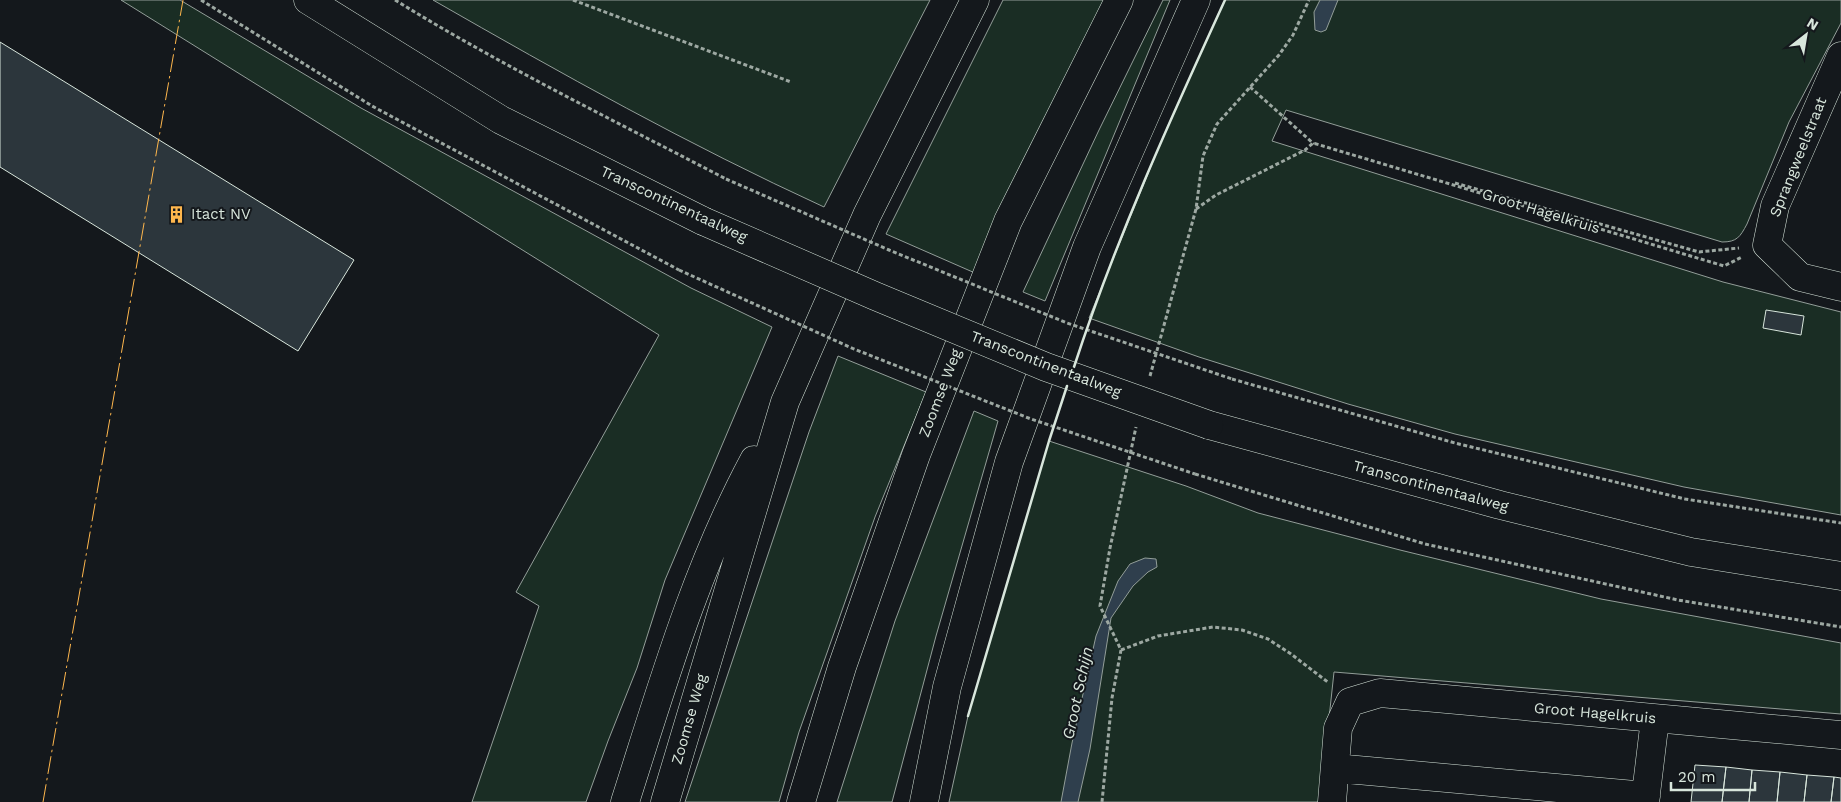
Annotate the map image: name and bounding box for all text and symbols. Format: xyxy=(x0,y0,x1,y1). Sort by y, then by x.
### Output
north arrow xyxy=(1781,10,1831,60)
text: N xyxy=(1804,14,1821,33)
street label: Sprangweelstraat xyxy=(1766,94,1831,220)
street label: Transcontinentaalweg xyxy=(598,162,750,246)
street label: Groot Hagelkruis xyxy=(1480,184,1602,238)
building icon: Itact NV xyxy=(167,204,187,224)
place label: Itact NV xyxy=(191,205,251,223)
street label: Transcontinentaalweg xyxy=(968,327,1124,401)
street label: Zoomse Weg xyxy=(915,346,965,440)
street label: Transcontinentaalweg xyxy=(1351,457,1511,515)
water label: Groot Schijn xyxy=(1058,645,1097,741)
street label: Zoomse Weg xyxy=(667,672,711,766)
street label: Groot Hagelkruis xyxy=(1533,699,1657,727)
scale bar xyxy=(1671,760,1755,792)
text: 20 m xyxy=(1678,768,1716,786)

